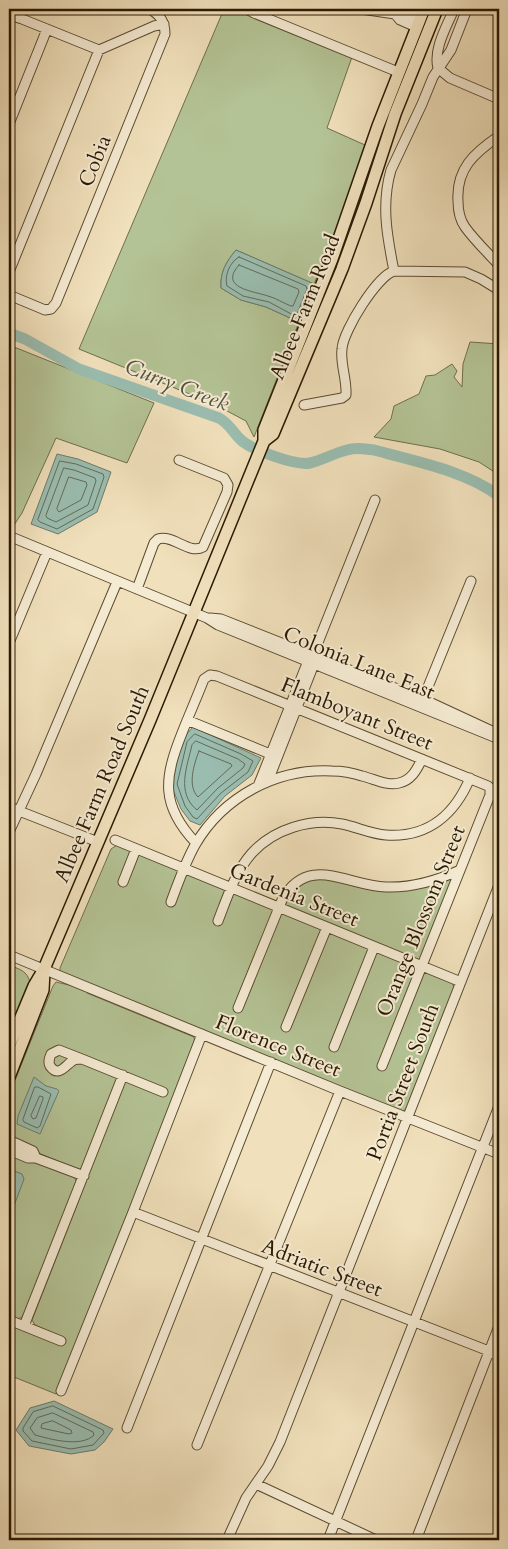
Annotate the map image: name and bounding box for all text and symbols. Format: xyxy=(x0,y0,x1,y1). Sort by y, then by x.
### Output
street label: Cobia xyxy=(72,131,118,191)
street label: Albee Farm Road xyxy=(263,230,347,384)
water label: Curry Creek xyxy=(121,351,234,419)
street label: Colonia Lane East xyxy=(279,619,440,707)
street label: Flamboyant Street xyxy=(277,670,438,758)
street label: Albee Farm Road South xyxy=(47,680,157,887)
street label: Orange Blossom Street xyxy=(369,821,473,1021)
street label: Gardenia Street xyxy=(225,856,363,934)
street label: Portia Street South xyxy=(360,999,447,1165)
street label: Florence Street xyxy=(211,1008,345,1085)
street label: Adriatic Street xyxy=(257,1232,387,1304)

